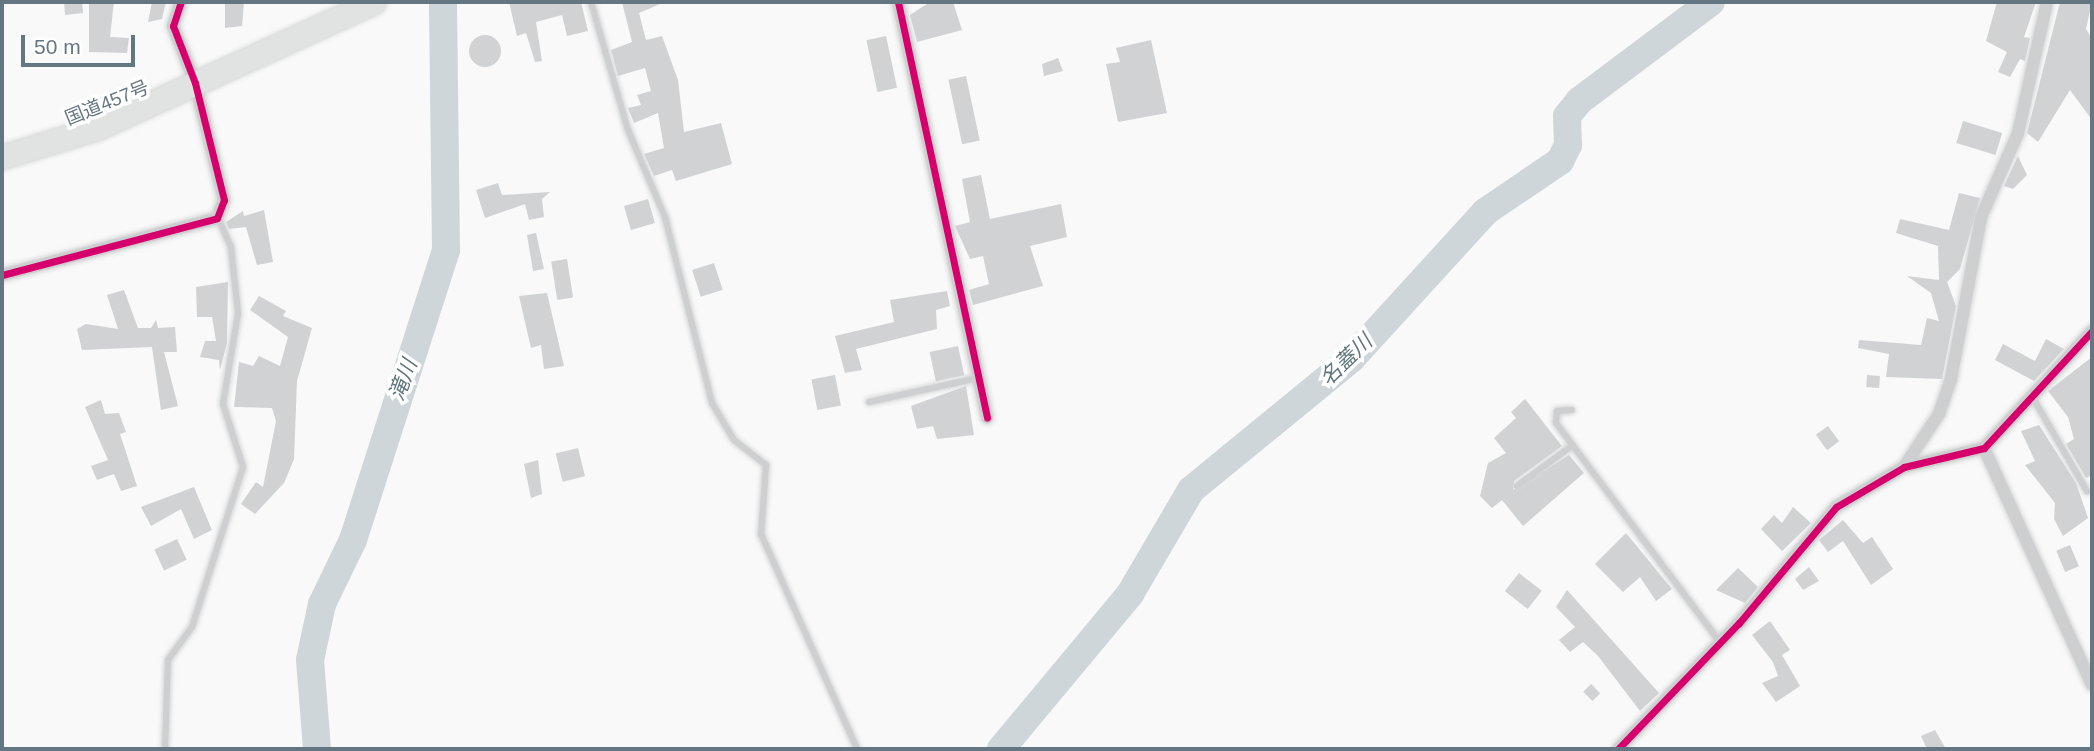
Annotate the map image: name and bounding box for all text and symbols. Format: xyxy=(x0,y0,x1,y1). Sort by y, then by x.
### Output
scale bar xyxy=(24,21,138,65)
text: 50 m xyxy=(34,35,81,58)
street label: 国道457号 xyxy=(62,76,152,130)
water label: 名蓋川 xyxy=(1315,329,1377,391)
water label: 滝川 xyxy=(384,356,422,404)

